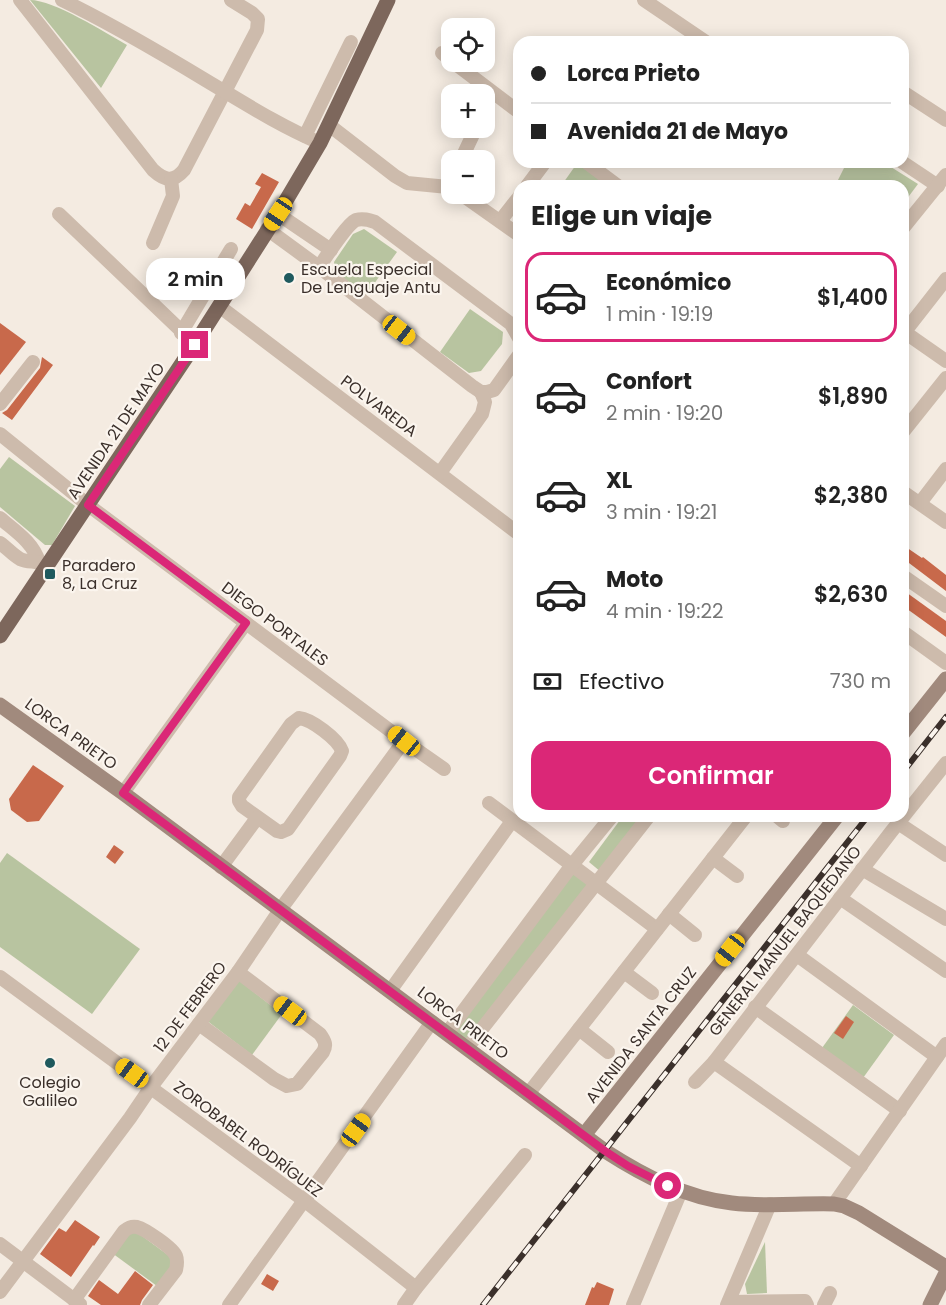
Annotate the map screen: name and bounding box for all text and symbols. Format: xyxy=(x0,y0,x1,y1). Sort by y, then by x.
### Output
map controls xyxy=(441,18,495,204)
button: locate xyxy=(441,18,495,72)
text: Lorca Prieto xyxy=(567,58,700,89)
button: + xyxy=(441,84,495,138)
text: Avenida 21 de Mayo xyxy=(567,116,788,147)
button: − xyxy=(441,150,495,204)
car xyxy=(260,194,296,234)
text: Elige un viaje xyxy=(531,197,712,234)
callout: 2 min xyxy=(146,258,244,300)
place label: Escuela Especial De Lenguaje Antu xyxy=(301,258,441,299)
text: 2 min xyxy=(168,265,223,293)
text: Económico xyxy=(606,267,731,298)
icon: car xyxy=(534,270,588,324)
marker: Escuela Especial De Lenguaje Antu xyxy=(282,271,296,285)
text: $1,400 xyxy=(817,282,888,313)
text: 1 min · 19:19 xyxy=(606,300,713,328)
car xyxy=(379,312,419,348)
route end xyxy=(181,331,208,358)
street label: AVENIDA 21 DE MAYO xyxy=(62,358,170,504)
text: Confort xyxy=(606,366,692,397)
icon: car xyxy=(534,369,588,423)
street label: POLVAREDA xyxy=(336,370,422,443)
text: $1,890 xyxy=(818,381,888,412)
text: 2 min · 19:20 xyxy=(606,399,723,427)
text: XL xyxy=(606,465,632,496)
icon: car xyxy=(534,468,588,522)
text: $2,380 xyxy=(814,480,888,511)
text: 3 min · 19:21 xyxy=(606,498,718,526)
place label: Paradero 8, La Cruz xyxy=(62,554,137,595)
text: Moto xyxy=(606,564,663,595)
marker: Paradero 8, La Cruz xyxy=(43,567,57,581)
icon: car xyxy=(534,567,588,621)
street label: DIEGO PORTALES xyxy=(217,576,333,672)
text: $2,630 xyxy=(814,579,888,610)
text: 4 min · 19:22 xyxy=(606,597,723,625)
icon: cash xyxy=(531,665,564,698)
text: Efectivo xyxy=(579,666,664,697)
text: 730 m xyxy=(830,667,891,695)
street label: LORCA PRIETO xyxy=(20,693,122,775)
car xyxy=(384,723,424,759)
button: Confirmar xyxy=(531,741,891,810)
street label: GENERAL MANUEL BAQUEDANO xyxy=(703,841,867,1041)
car xyxy=(712,930,748,970)
street label: 12 DE FEBRERO xyxy=(148,957,232,1057)
street label: AVENIDA SANTA CRUZ xyxy=(580,962,702,1108)
street label: LORCA PRIETO xyxy=(413,981,513,1065)
car xyxy=(270,993,310,1029)
car xyxy=(112,1055,152,1091)
marker: Colegio Galileo xyxy=(43,1056,57,1070)
place label: Colegio Galileo xyxy=(19,1071,81,1112)
street label: ZOROBABEL RODRÍGUEZ xyxy=(169,1075,327,1203)
car xyxy=(338,1110,374,1150)
route start xyxy=(654,1172,681,1199)

